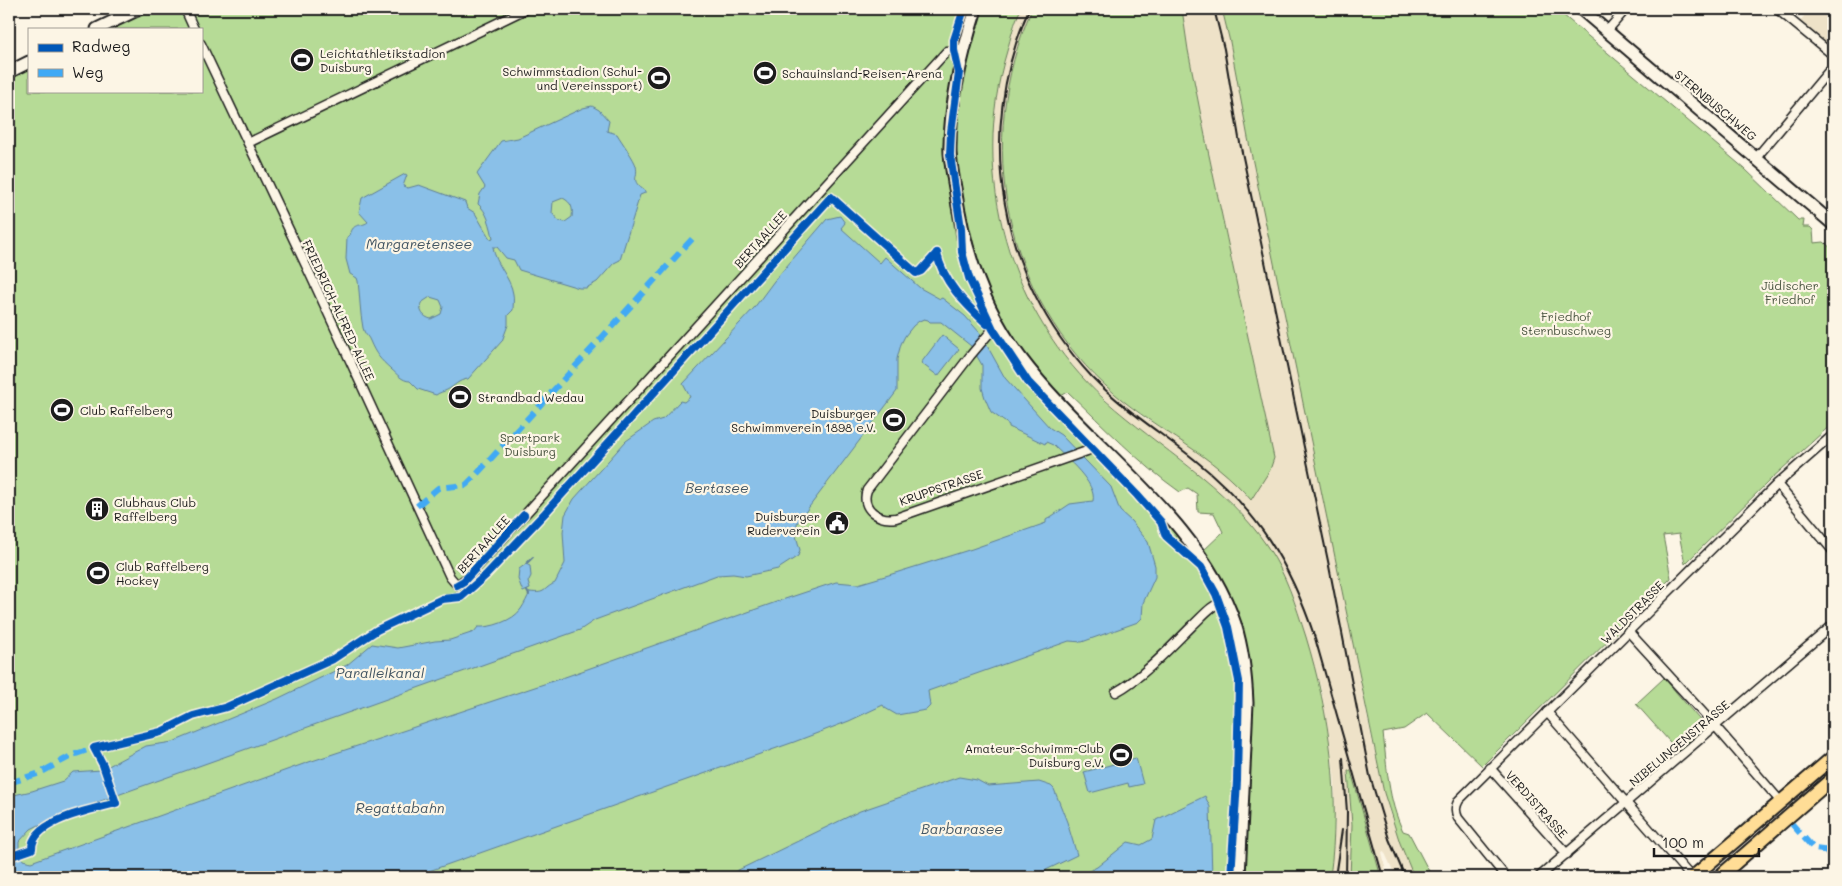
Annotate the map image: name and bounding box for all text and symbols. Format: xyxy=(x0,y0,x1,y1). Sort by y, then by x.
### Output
legend xyxy=(28,28,202,92)
text: Radweg xyxy=(72,36,130,56)
place label: Leichtathletikstadion Duisburg xyxy=(320,45,445,75)
sports icon: Leichtathletikstadion Duisburg xyxy=(289,47,315,73)
sports icon: Schauinsland-Reisen-Arena xyxy=(752,60,778,86)
text: Weg xyxy=(72,62,103,82)
place label: Schwimmstadion (Schul- und Vereinssport) xyxy=(503,63,642,93)
sports icon: Schwimmstadion (Schul- und Vereinssport) xyxy=(646,65,672,91)
place label: Schauinsland-Reisen-Arena xyxy=(782,65,942,81)
street label: STERNBUSCHWEG xyxy=(1672,66,1760,144)
street label: BERTAALLEE xyxy=(730,207,790,271)
water label: Margaretensee xyxy=(366,234,472,253)
street label: FRIEDRICH-ALFRED-ALLEE xyxy=(299,237,379,383)
park label: Jüdischer Friedhof xyxy=(1761,277,1819,307)
park label: Friedhof Sternbuschweg xyxy=(1521,308,1611,338)
sports icon: Strandbad Wedau xyxy=(447,384,473,410)
place label: Strandbad Wedau xyxy=(478,389,584,405)
sports icon: Club Raffelberg xyxy=(49,397,75,423)
place label: Club Raffelberg xyxy=(80,402,173,418)
place label: Duisburger Schwimmverein 1898 e.V. xyxy=(731,405,876,435)
sports icon: Duisburger Schwimmverein 1898 e.V. xyxy=(881,407,907,433)
park label: Sportpark Duisburg xyxy=(500,429,560,459)
street label: KRUPPSTRASSE xyxy=(897,465,985,509)
water label: Bertasee xyxy=(685,478,749,497)
place label: Clubhaus Club Raffelberg xyxy=(114,494,196,524)
building icon: Clubhaus Club Raffelberg xyxy=(84,496,110,522)
place label: Duisburger Ruderverein xyxy=(747,508,820,538)
public building icon: Duisburger Ruderverein xyxy=(824,510,850,536)
street label: BERTAALLEE xyxy=(453,512,513,576)
place label: Club Raffelberg Hockey xyxy=(116,558,209,588)
sports icon: Club Raffelberg Hockey xyxy=(85,560,111,586)
street label: WALDSTRASSE xyxy=(1597,577,1667,647)
water label: Parallelkanal xyxy=(336,663,425,682)
street label: NIBELUNGENSTRASSE xyxy=(1626,696,1733,790)
place label: Amateur-Schwimm-Club Duisburg e.V. xyxy=(965,740,1104,770)
sports icon: Amateur-Schwimm-Club Duisburg e.V. xyxy=(1108,742,1134,768)
street label: VERDISTRASSE xyxy=(1502,767,1572,841)
water label: Regattabahn xyxy=(356,798,445,817)
water label: Barbarasee xyxy=(921,819,1003,838)
scale bar xyxy=(1654,826,1760,858)
text: 100 m xyxy=(1662,832,1704,852)

